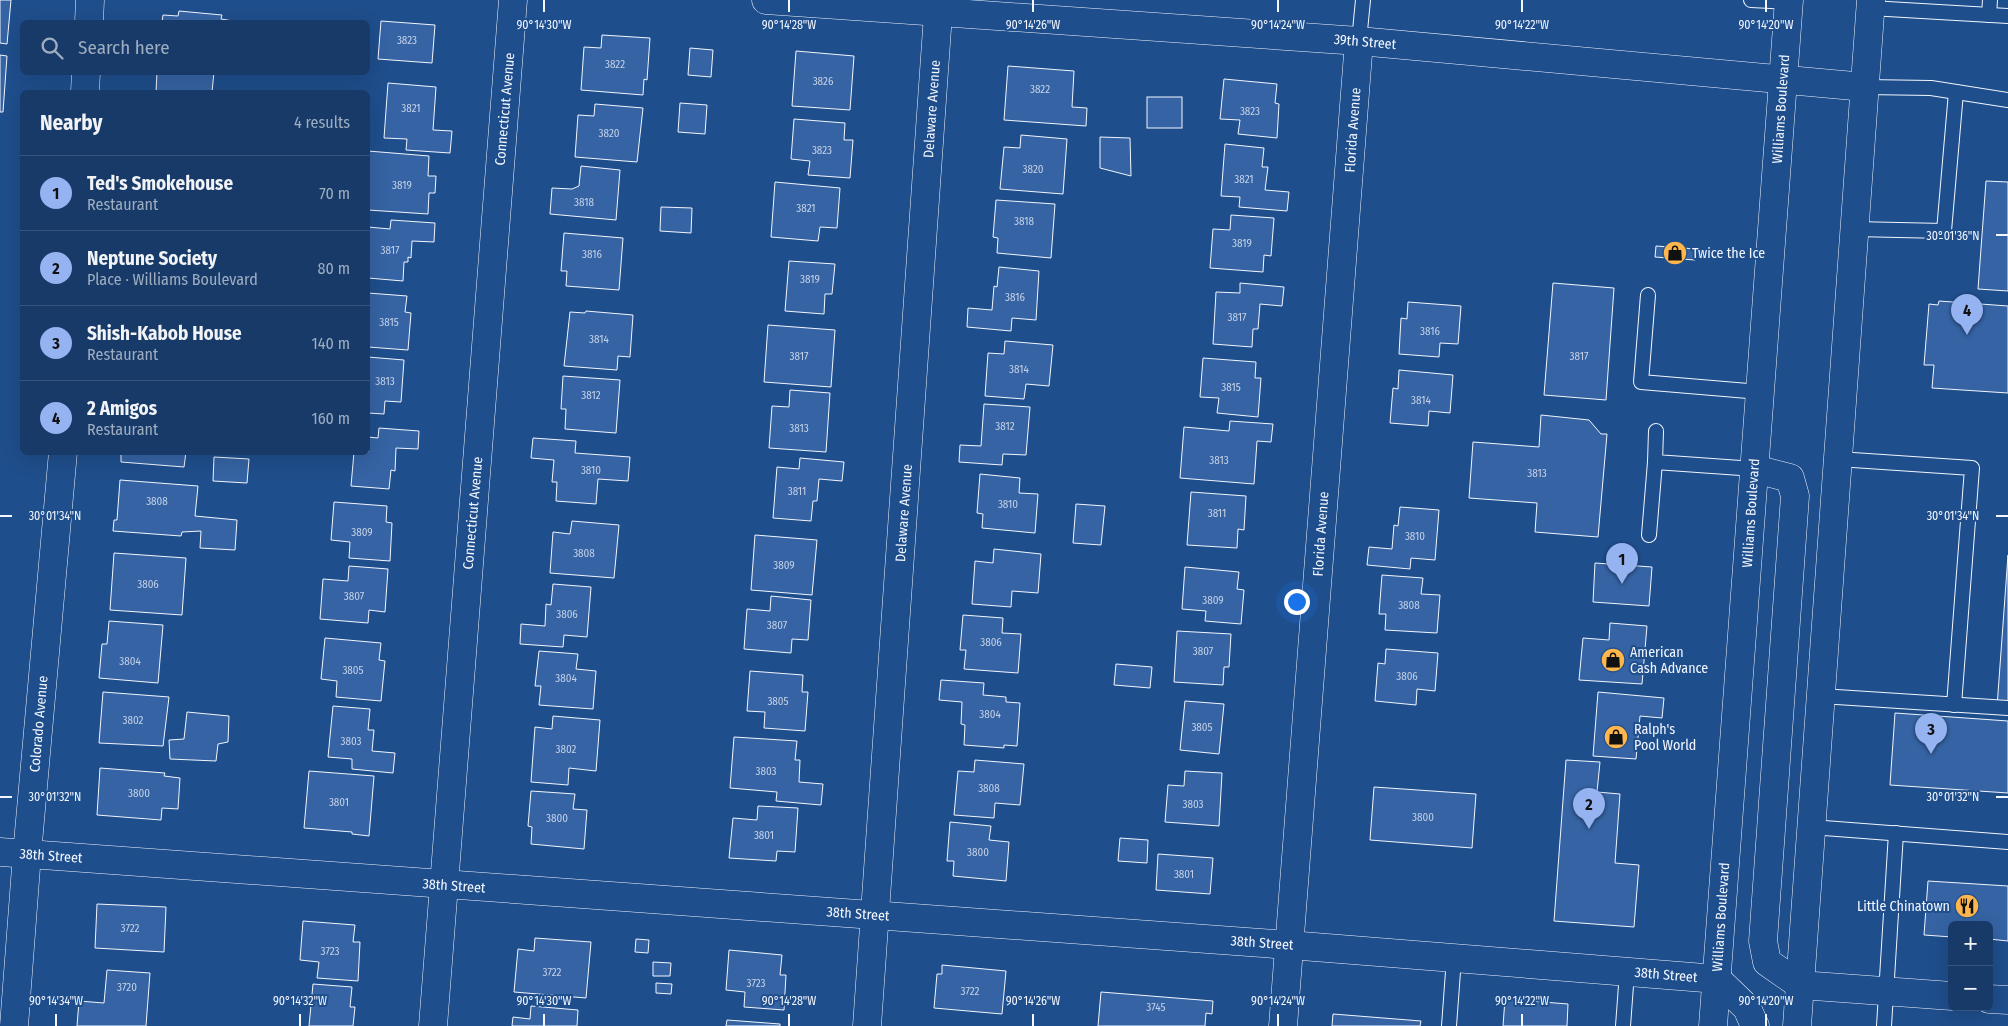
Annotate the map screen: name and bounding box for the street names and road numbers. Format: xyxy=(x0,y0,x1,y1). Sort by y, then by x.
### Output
street label: 39th Street xyxy=(1333,31,1397,53)
street label: Connecticut Avenue xyxy=(492,52,518,166)
street label: Williams Boulevard xyxy=(1769,54,1793,164)
street label: Delaware Avenue xyxy=(920,59,944,159)
street label: Florida Avenue xyxy=(1342,87,1364,173)
street label: Connecticut Avenue xyxy=(460,456,486,570)
street label: Williams Boulevard xyxy=(1739,458,1763,568)
street label: Delaware Avenue xyxy=(892,463,916,563)
street label: Florida Avenue xyxy=(1310,491,1332,577)
street label: Colorado Avenue xyxy=(26,675,52,773)
street label: 38th Street xyxy=(19,845,83,867)
street label: Williams Boulevard xyxy=(1709,862,1733,972)
street label: 38th Street xyxy=(422,875,486,897)
street label: 38th Street xyxy=(826,903,890,925)
street label: 38th Street xyxy=(1230,932,1294,954)
street label: 38th Street xyxy=(1634,964,1699,986)

